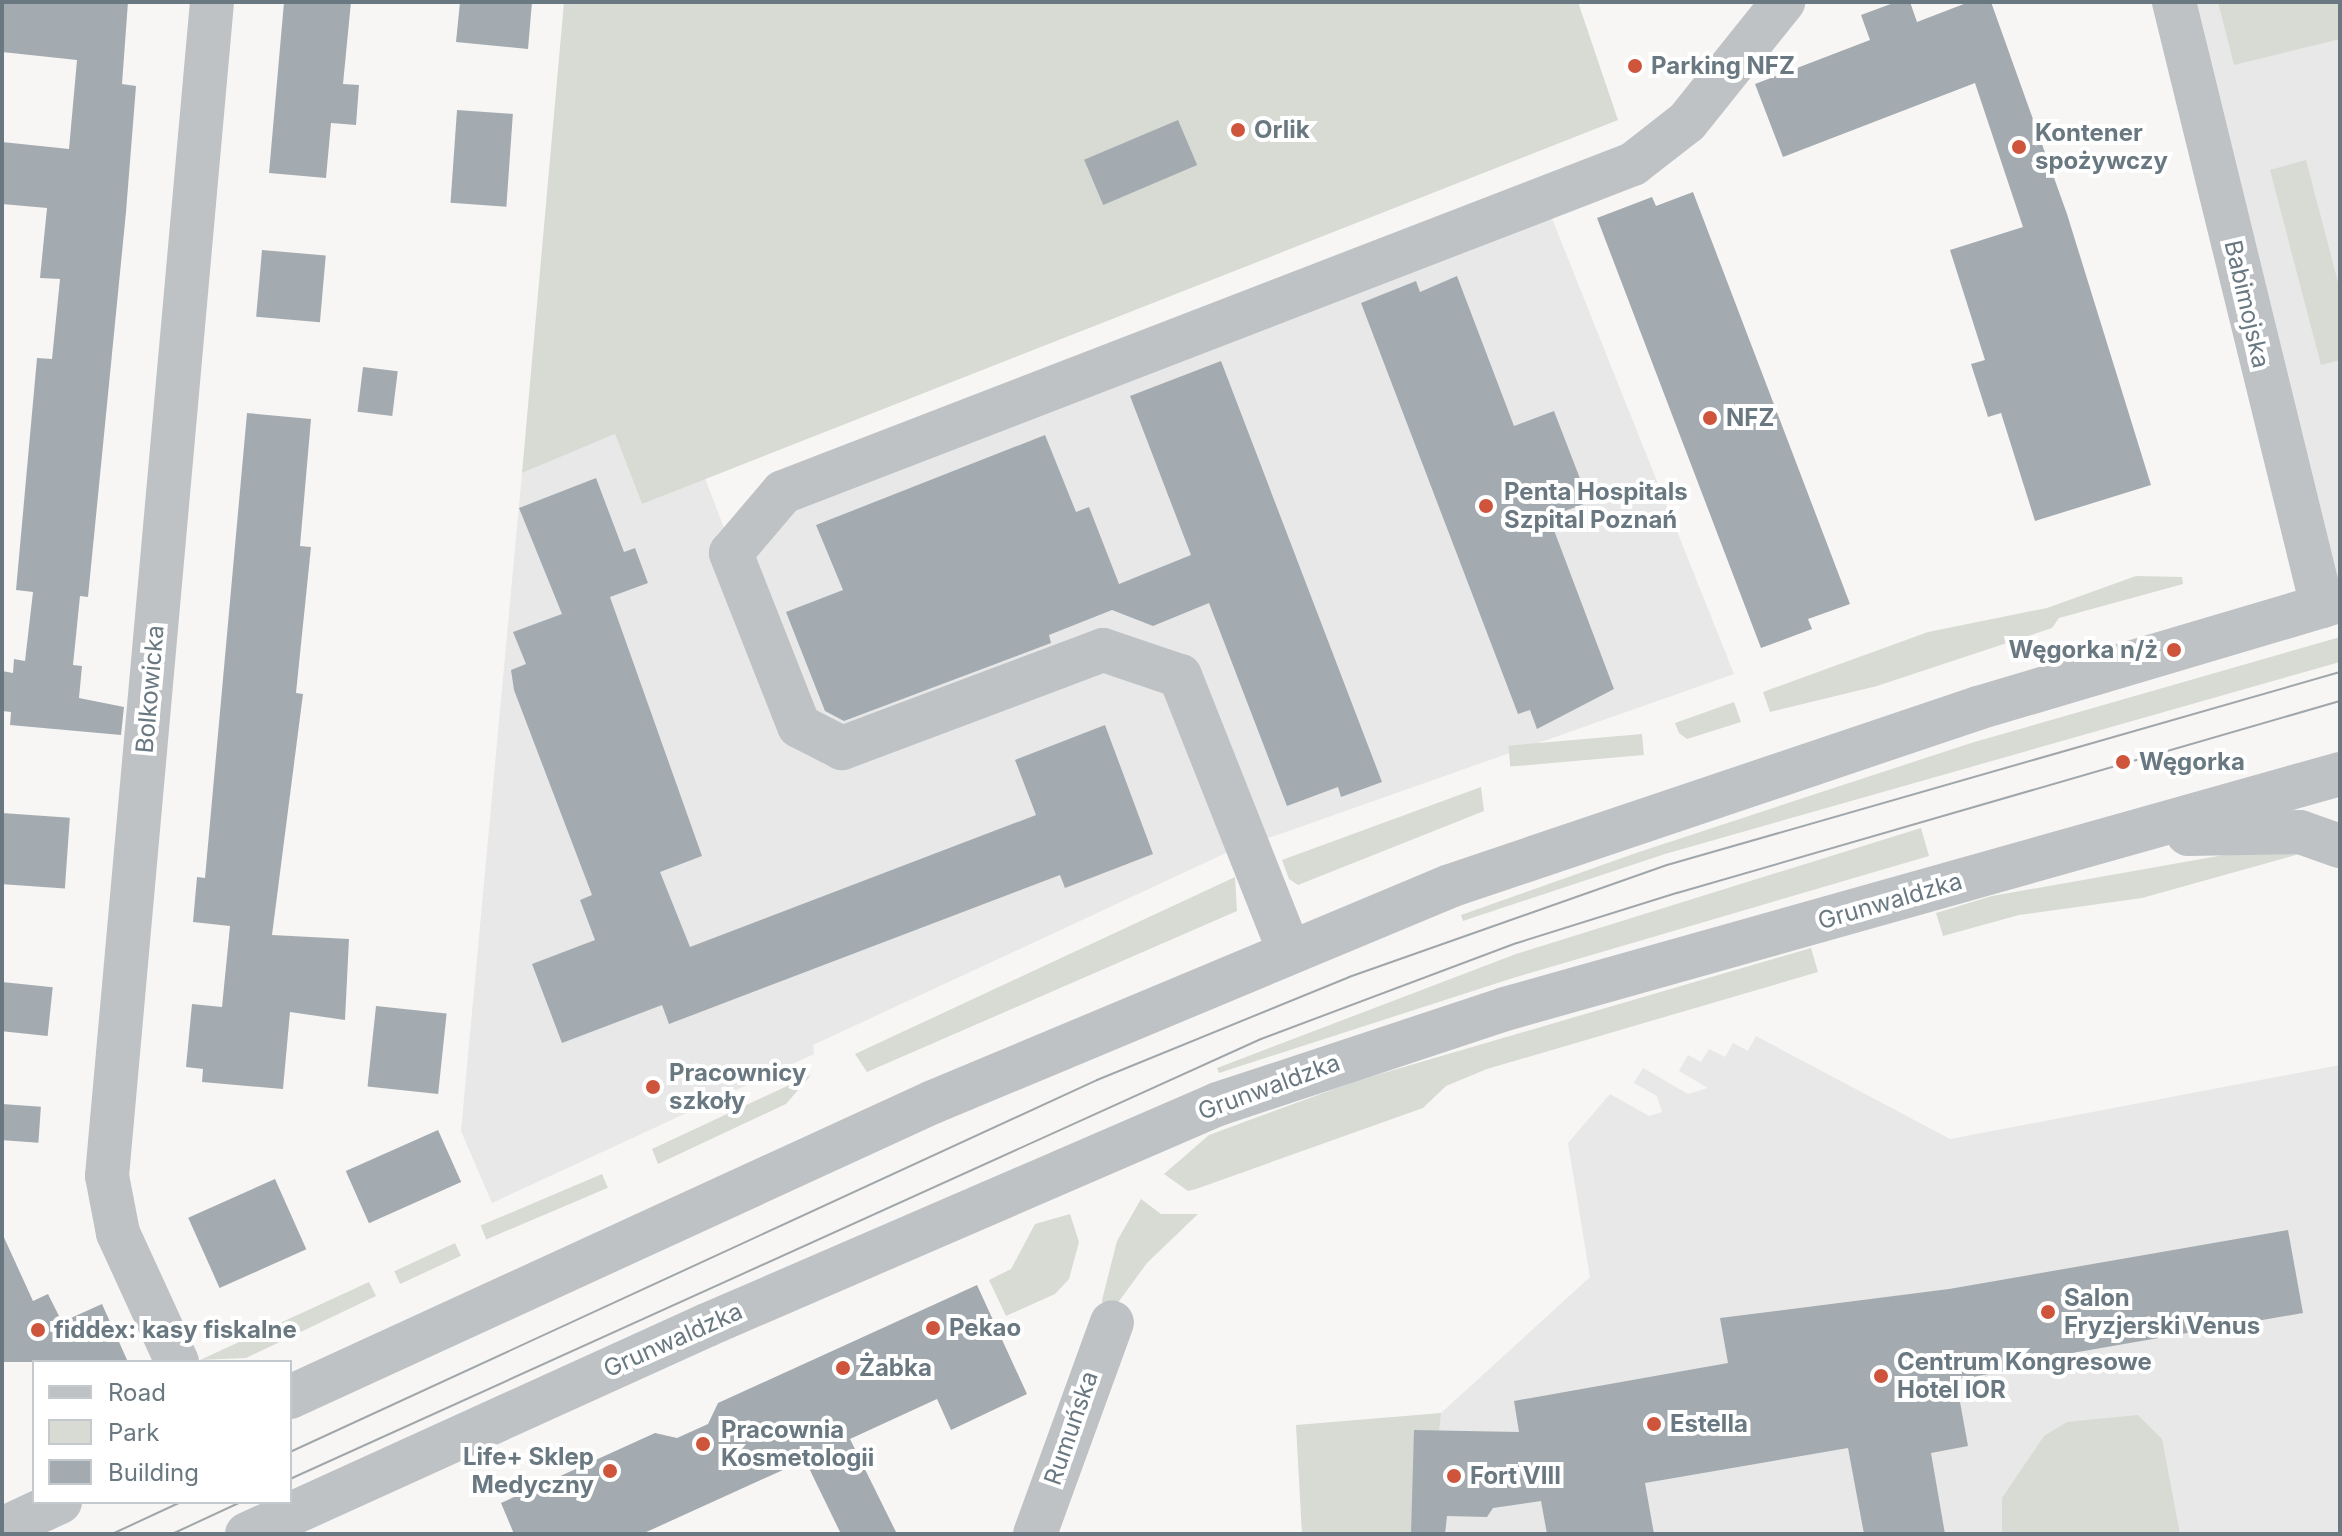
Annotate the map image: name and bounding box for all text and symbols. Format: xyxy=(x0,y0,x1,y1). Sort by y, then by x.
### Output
place label: Parking NFZ xyxy=(1651,52,1795,80)
marker: Parking NFZ xyxy=(1626,57,1644,75)
place label: Orlik xyxy=(1254,116,1310,144)
place label: Kontener spożywczy xyxy=(2035,119,2168,175)
marker: Orlik xyxy=(1229,121,1247,139)
marker: Kontener spożywczy xyxy=(2010,138,2028,156)
street label: Babimojska xyxy=(2218,237,2276,371)
place label: NFZ xyxy=(1726,404,1774,432)
marker: NFZ xyxy=(1701,409,1719,427)
place label: Penta Hospitals Szpital Poznań xyxy=(1504,478,1688,534)
marker: Penta Hospitals Szpital Poznań xyxy=(1475,495,1497,517)
street label: Bolkowicka xyxy=(130,624,170,754)
place label: Węgorka n/ż xyxy=(2008,636,2158,664)
marker: Węgorka n/ż xyxy=(2165,641,2183,659)
place label: Węgorka xyxy=(2139,748,2245,776)
marker: Węgorka xyxy=(2114,753,2132,771)
street label: Grunwaldzka xyxy=(1814,867,1966,935)
street label: Grunwaldzka xyxy=(1194,1048,1344,1126)
place label: Pracownicy szkoły xyxy=(669,1059,806,1115)
marker: Pracownicy szkoły xyxy=(644,1078,662,1096)
place label: Salon Fryzjerski Venus xyxy=(2064,1284,2260,1340)
street label: Grunwaldzka xyxy=(599,1297,747,1383)
marker: Salon Fryzjerski Venus xyxy=(2039,1303,2057,1321)
place label: Pekao xyxy=(949,1314,1021,1342)
place label: fiddex: kasy fiskalne xyxy=(54,1316,297,1344)
marker: Pekao xyxy=(924,1319,942,1337)
marker: fiddex: kasy fiskalne xyxy=(29,1321,47,1339)
place label: Centrum Kongresowe Hotel IOR xyxy=(1897,1348,2152,1404)
place label: Żabka xyxy=(859,1354,932,1382)
marker: Żabka xyxy=(834,1359,852,1377)
legend xyxy=(32,1360,292,1504)
street label: Rumuńska xyxy=(1038,1367,1104,1489)
marker: Centrum Kongresowe Hotel IOR xyxy=(1872,1367,1890,1385)
text: Road xyxy=(108,1378,166,1407)
place label: Estella xyxy=(1670,1410,1748,1438)
marker: Estella xyxy=(1645,1415,1663,1433)
place label: Pracownia Kosmetologii xyxy=(721,1416,874,1472)
text: Park xyxy=(108,1418,159,1447)
marker: Pracownia Kosmetologii xyxy=(692,1433,714,1455)
place label: Life+ Sklep Medyczny xyxy=(463,1443,594,1499)
text: Building xyxy=(108,1458,199,1487)
marker: Life+ Sklep Medyczny xyxy=(601,1462,619,1480)
place label: Fort VIII xyxy=(1470,1462,1561,1490)
marker: Fort VIII xyxy=(1445,1467,1463,1485)

